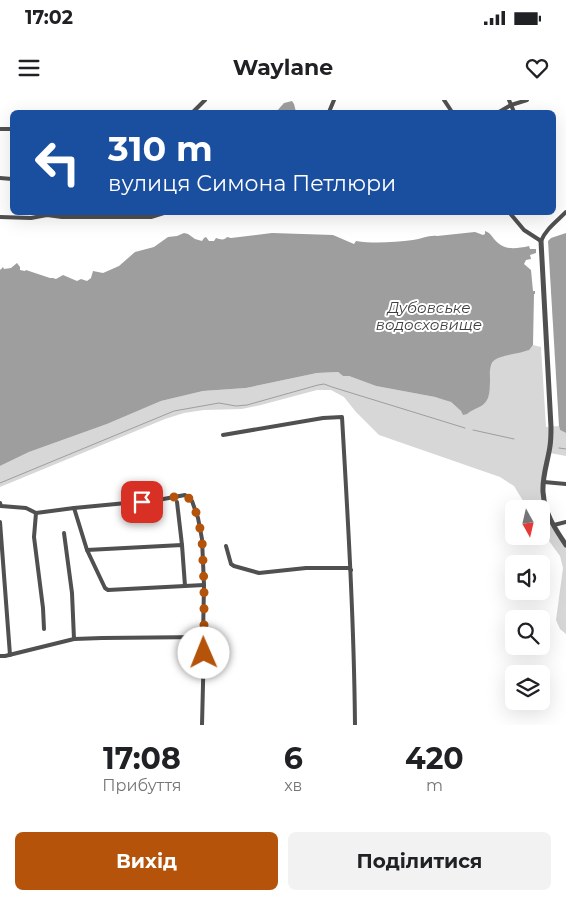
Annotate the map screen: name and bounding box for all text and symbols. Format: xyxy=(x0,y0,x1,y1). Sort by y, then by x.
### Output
text: 17:02 xyxy=(25,6,73,29)
icon: menu xyxy=(15,54,43,82)
text: Waylane xyxy=(233,54,333,81)
icon: heart xyxy=(523,54,551,82)
text: 310 m xyxy=(108,127,213,170)
icon: left xyxy=(25,130,90,195)
text: вулиця Симона Петлюри xyxy=(108,170,396,197)
water label: Дубовське водосховище xyxy=(376,298,482,334)
pin xyxy=(121,481,163,523)
icon: arrive xyxy=(128,488,156,516)
north arrow xyxy=(505,500,550,545)
map controls xyxy=(505,500,550,710)
button: sound xyxy=(505,555,550,600)
button: search xyxy=(505,610,550,655)
position arrow xyxy=(177,626,229,678)
button: layers xyxy=(505,665,550,710)
text: 17:08 xyxy=(103,740,181,777)
text: 6 xyxy=(284,740,303,777)
text: 420 xyxy=(405,740,464,777)
text: Прибуття xyxy=(102,776,181,795)
text: хв xyxy=(284,776,302,795)
text: m xyxy=(426,776,443,795)
button: Вихід xyxy=(15,832,278,890)
button: Поділитися xyxy=(288,832,551,890)

